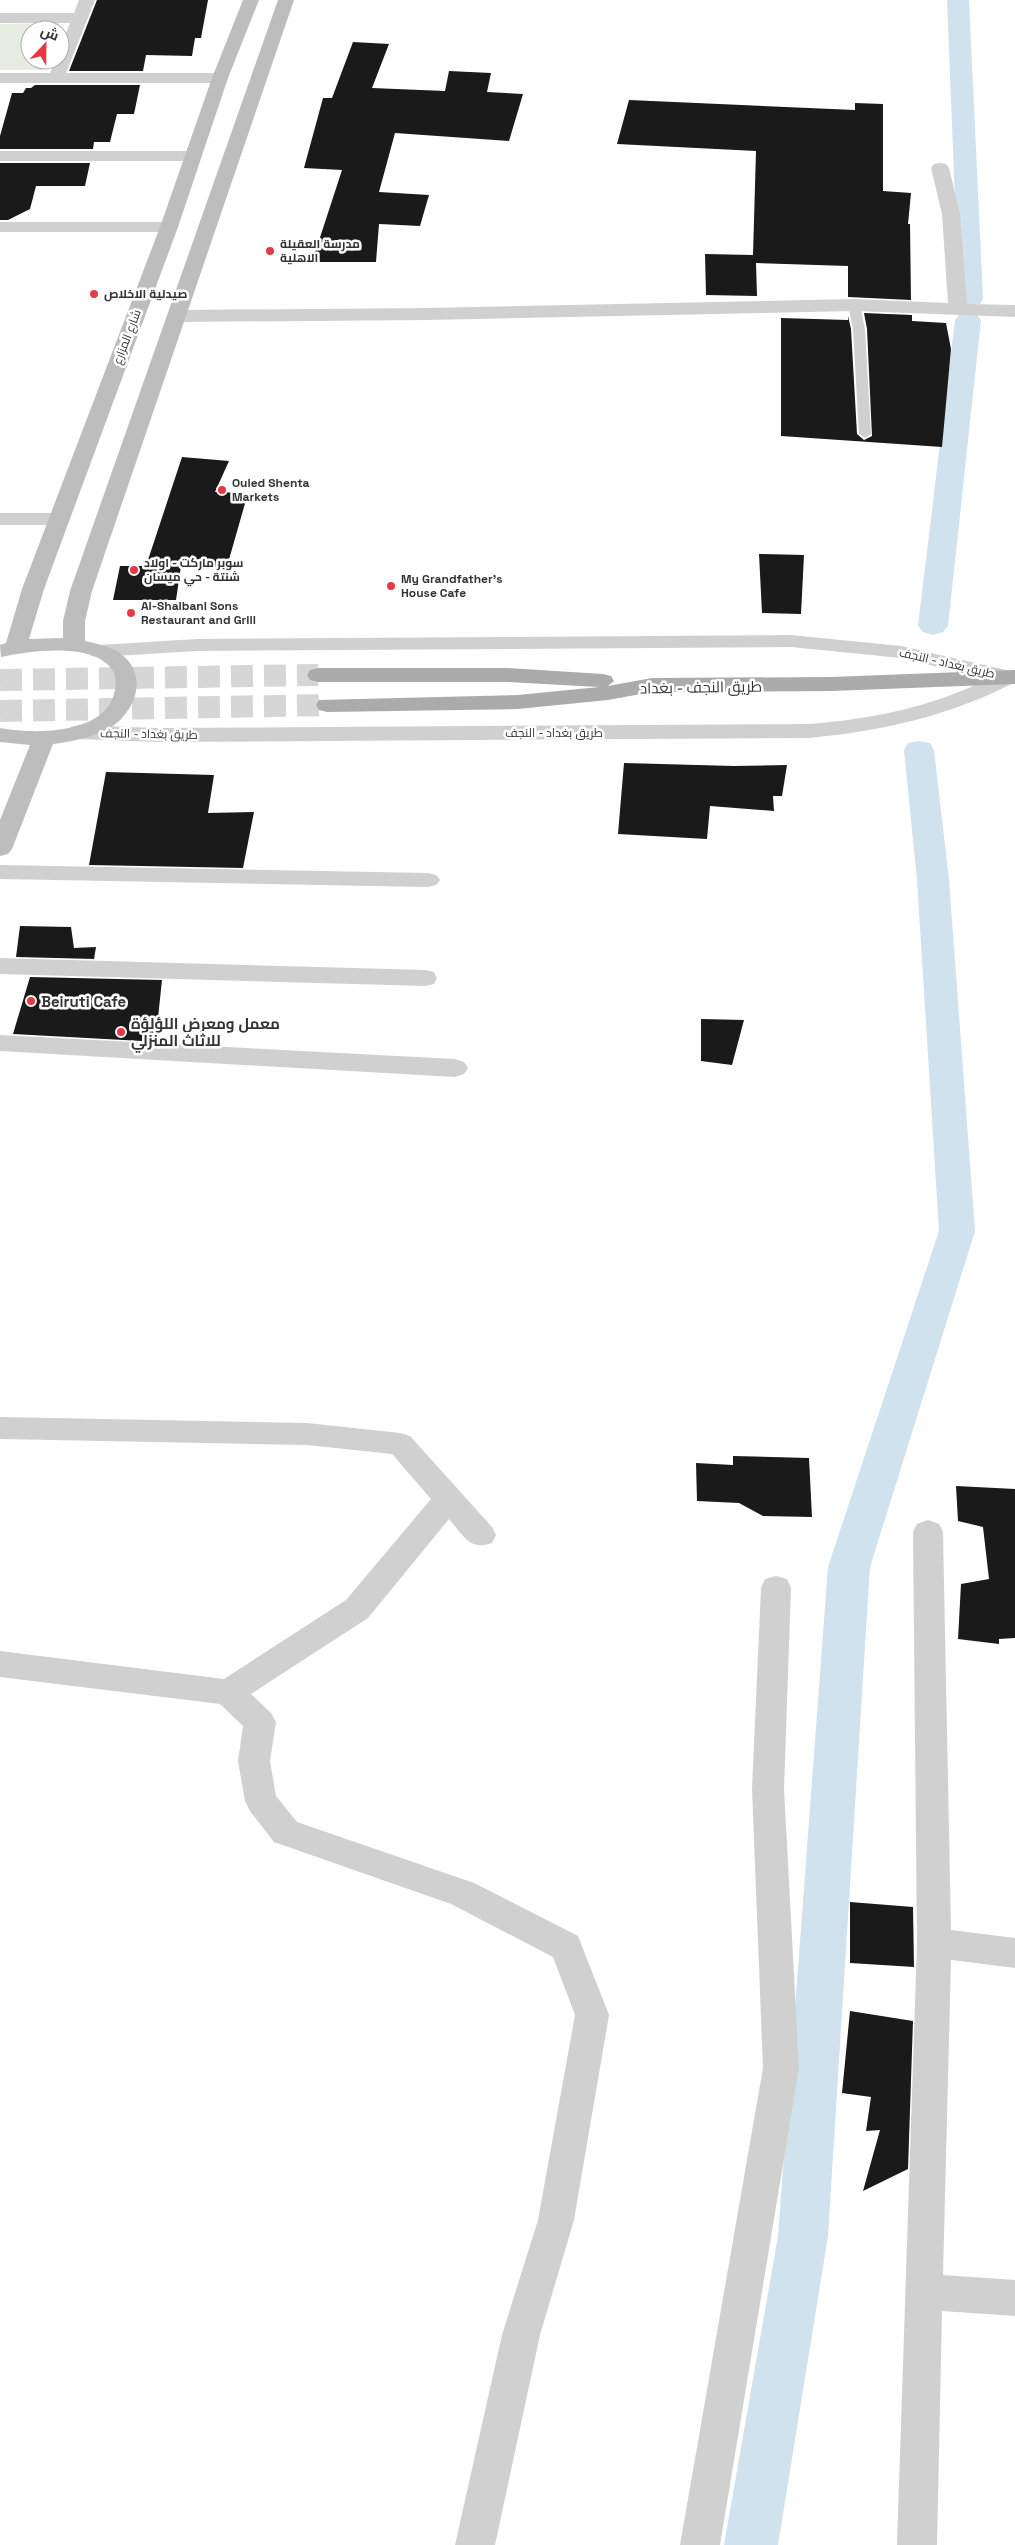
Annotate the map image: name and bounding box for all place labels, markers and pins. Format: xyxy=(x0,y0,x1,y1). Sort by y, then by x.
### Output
place label: مدرسة العقيلة الاهلية xyxy=(280,236,360,266)
marker: مدرسة العقيلة الاهلية xyxy=(264,245,276,257)
place label: صيدلية الاخلاص xyxy=(104,286,187,302)
marker: صيدلية الاخلاص xyxy=(88,288,100,300)
place label: Ouled Shenta Markets xyxy=(232,475,310,505)
marker: Ouled Shenta Markets xyxy=(216,484,228,496)
place label: سوبر ماركت - اولاد شنتة - حي ميسان xyxy=(144,555,244,587)
marker: سوبر ماركت - اولاد شنتة - حي ميسان xyxy=(128,564,140,576)
place label: My Grandfather's House Cafe xyxy=(401,571,502,601)
marker: My Grandfather's House Cafe xyxy=(385,580,397,592)
place label: Al-Shaibani Sons Restaurant and Grill xyxy=(141,598,256,628)
marker: Al-Shaibani Sons Restaurant and Grill xyxy=(125,607,137,619)
place label: Beiruti Cafe xyxy=(41,992,127,1011)
marker: Beiruti Cafe xyxy=(25,995,37,1007)
place label: معمل ومعرض اللؤلؤة للاثاث المنزلي xyxy=(131,1014,280,1053)
marker: معمل ومعرض اللؤلؤة للاثاث المنزلي xyxy=(115,1026,127,1038)

